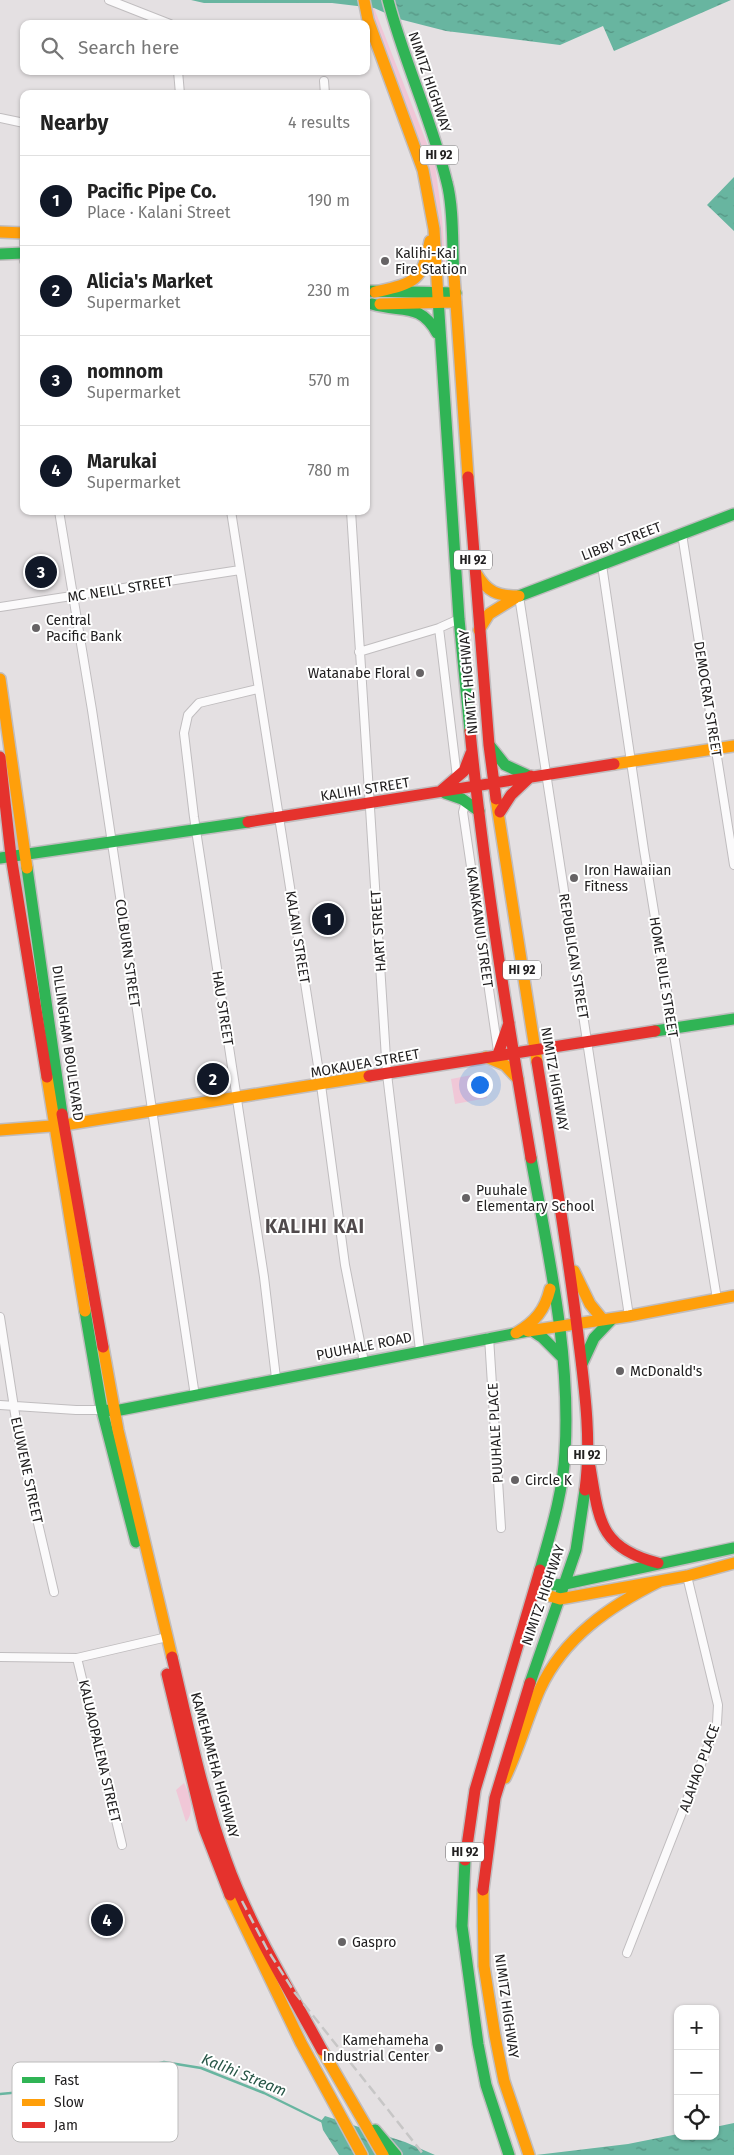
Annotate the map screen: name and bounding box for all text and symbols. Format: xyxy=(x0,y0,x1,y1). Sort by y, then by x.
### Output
search box xyxy=(20,20,370,75)
street label: NIMITZ HIGHWAY xyxy=(404,30,455,135)
icon: search xyxy=(38,34,66,62)
text: Search here xyxy=(78,36,179,59)
text: Nearby xyxy=(40,110,108,136)
text: 4 results xyxy=(288,113,350,132)
road number: HI 92 xyxy=(420,146,458,164)
text: Pacific Pipe Co. xyxy=(87,180,216,203)
text: 1 xyxy=(52,191,60,210)
text: 190 m xyxy=(308,191,350,210)
text: Place · Kalani Street xyxy=(87,203,231,222)
place label: Kalihi-Kai Fire Station xyxy=(395,245,467,278)
marker: Kalihi-Kai Fire Station xyxy=(379,255,391,267)
text: Alicia's Market xyxy=(87,270,213,293)
text: 2 xyxy=(52,281,60,300)
text: 230 m xyxy=(307,281,350,300)
text: Supermarket xyxy=(87,293,181,312)
text: nomnom xyxy=(87,360,163,383)
text: 3 xyxy=(52,371,60,390)
text: 570 m xyxy=(309,371,350,390)
text: Supermarket xyxy=(87,383,181,402)
text: Marukai xyxy=(87,450,157,473)
text: 4 xyxy=(51,461,61,480)
text: 780 m xyxy=(308,461,350,480)
text: Supermarket xyxy=(87,473,181,492)
street label: LIBBY STREET xyxy=(579,518,664,565)
road number: HI 92 xyxy=(454,550,492,570)
pin: 3 xyxy=(25,553,57,591)
street label: MC NEILL STREET xyxy=(66,573,175,606)
place label: Central Pacific Bank xyxy=(46,612,122,645)
marker: Central Pacific Bank xyxy=(30,622,42,634)
street label: NIMITZ HIGHWAY xyxy=(455,628,482,735)
street label: DEMOCRAT STREET xyxy=(690,640,725,759)
place label: Watanabe Floral xyxy=(308,665,410,682)
marker: Watanabe Floral xyxy=(414,667,426,679)
street label: KALIHI STREET xyxy=(319,774,412,805)
place label: Iron Hawaiian Fitness xyxy=(584,862,671,895)
street label: KANAKANUI STREET xyxy=(463,865,497,989)
marker: Iron Hawaiian Fitness xyxy=(568,872,580,884)
street label: KALANI STREET xyxy=(282,889,313,986)
street label: HART STREET xyxy=(367,889,390,972)
street label: REPUBLICAN STREET xyxy=(555,892,592,1021)
street label: COLBURN STREET xyxy=(112,898,144,1009)
pin: 1 xyxy=(312,900,344,938)
street label: HOME RULE STREET xyxy=(646,915,682,1040)
road number: HI 92 xyxy=(503,960,541,980)
street label: DILLINGHAM BOULEVARD xyxy=(48,964,87,1122)
street label: HAU STREET xyxy=(208,969,237,1048)
street label: NIMITZ HIGHWAY xyxy=(537,1026,572,1133)
street label: MOKAUEA STREET xyxy=(309,1045,422,1081)
pin: 2 xyxy=(197,1060,229,1098)
your location xyxy=(467,1072,493,1098)
place label: Puuhale Elementary School xyxy=(476,1182,594,1215)
marker: Puuhale Elementary School xyxy=(460,1192,472,1204)
district label: KALIHI KAI xyxy=(265,1215,365,1238)
street label: PUUHALE ROAD xyxy=(315,1329,413,1364)
place label: McDonald's xyxy=(630,1363,703,1380)
marker: McDonald's xyxy=(614,1365,626,1377)
street label: PUUHALE PLACE xyxy=(484,1382,507,1484)
street label: ELUWENE STREET xyxy=(7,1415,46,1526)
road number: HI 92 xyxy=(568,1446,606,1464)
place label: Circle K xyxy=(525,1472,573,1489)
marker: Circle K xyxy=(509,1474,521,1486)
street label: NIMITZ HIGHWAY xyxy=(518,1542,569,1648)
street label: KALUAOPALENA STREET xyxy=(75,1678,124,1825)
street label: KAMEHAMEHA HIGHWAY xyxy=(187,1690,242,1840)
street label: ALAHAO PLACE xyxy=(676,1722,723,1814)
road number: HI 92 xyxy=(446,1842,484,1861)
pin: 4 xyxy=(91,1901,123,1939)
place label: Gaspro xyxy=(352,1934,396,1951)
marker: Gaspro xyxy=(336,1936,348,1948)
street label: NIMITZ HIGHWAY xyxy=(491,1953,522,2060)
map controls xyxy=(674,2005,719,2140)
button: + xyxy=(674,2005,719,2050)
place label: Kamehameha Industrial Center xyxy=(323,2032,430,2065)
marker: Kamehameha Industrial Center xyxy=(433,2042,445,2054)
water label: Kalihi Stream xyxy=(199,2050,289,2100)
button: − xyxy=(674,2050,719,2095)
legend xyxy=(12,2062,178,2142)
text: Fast xyxy=(54,2072,80,2089)
text: Slow xyxy=(54,2094,84,2111)
button: locate xyxy=(674,2095,719,2140)
text: Jam xyxy=(54,2117,78,2134)

